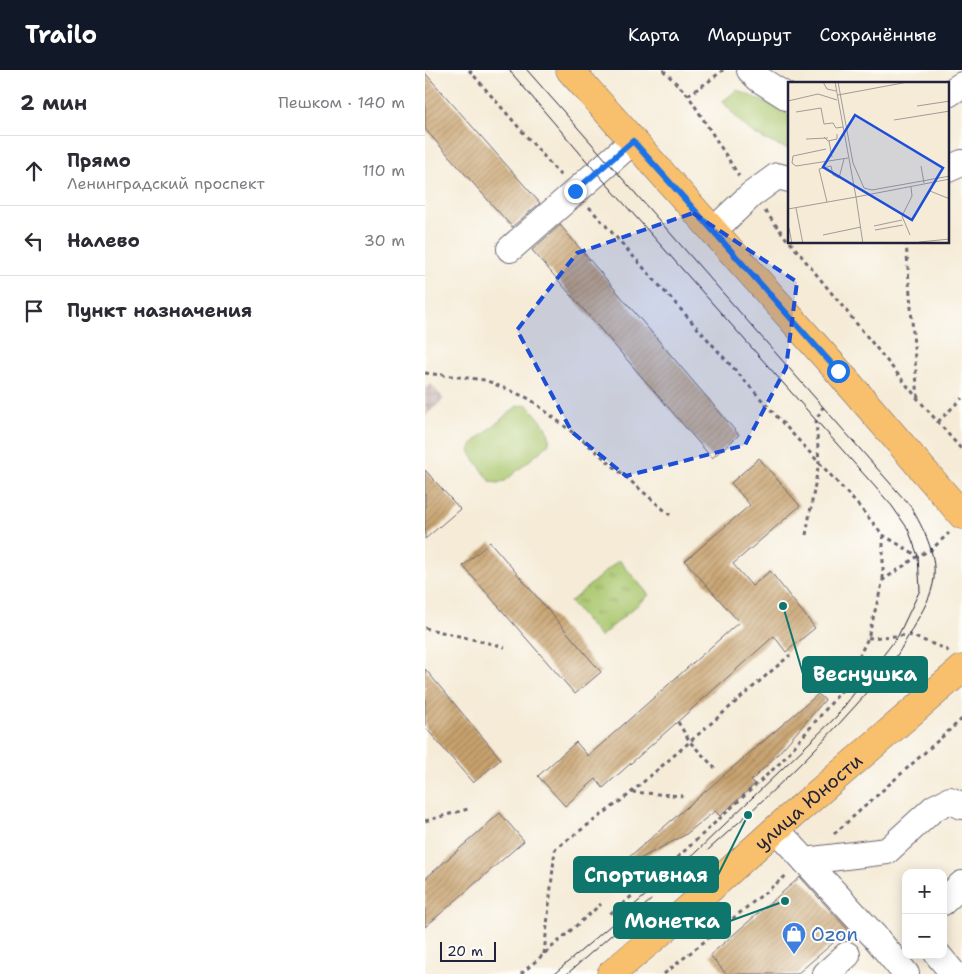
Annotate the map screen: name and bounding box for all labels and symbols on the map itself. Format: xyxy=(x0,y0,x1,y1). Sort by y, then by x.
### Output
inset map xyxy=(788,82,949,244)
route end xyxy=(564,180,587,203)
route start xyxy=(827,360,850,383)
callout: Веснушка xyxy=(803,657,927,692)
text: Веснушка xyxy=(813,661,917,687)
street label: улица Юности xyxy=(749,748,868,855)
callout: Спортивная xyxy=(574,857,718,892)
text: Спортивная xyxy=(584,862,708,888)
callout: Монетка xyxy=(614,903,730,938)
text: Монетка xyxy=(624,908,720,934)
shop icon: Ozon xyxy=(781,921,807,955)
place label: Ozon xyxy=(811,922,858,947)
scale bar xyxy=(440,939,496,962)

